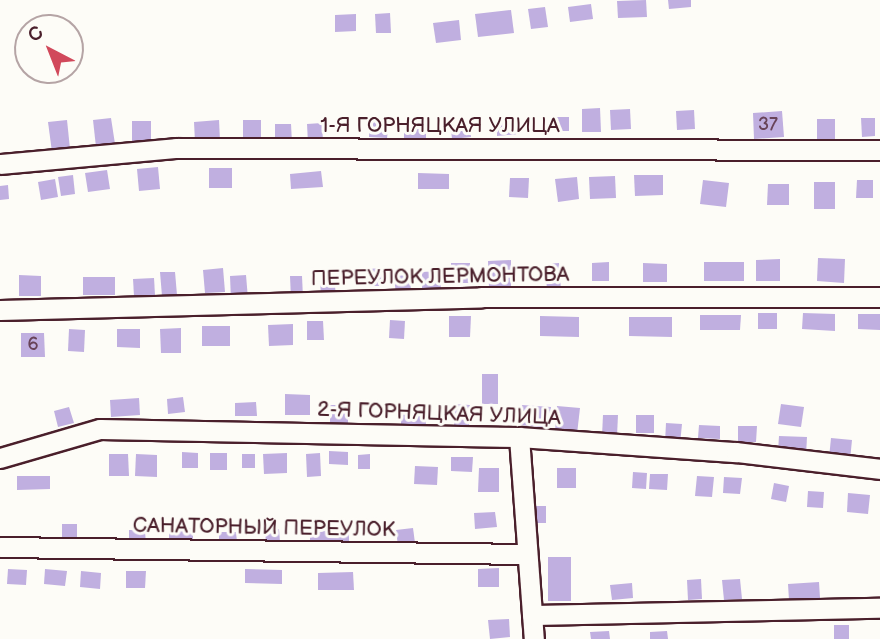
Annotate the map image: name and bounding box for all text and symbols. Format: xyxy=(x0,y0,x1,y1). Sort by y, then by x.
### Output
north arrow xyxy=(14,14,84,84)
text: С xyxy=(23,22,49,47)
street label: 1-Я ГОРНЯЦКАЯ УЛИЦА xyxy=(320,113,560,139)
house number: 37 xyxy=(758,114,778,136)
street label: ПЕРЕУЛОК ЛЕРМОНТОВА xyxy=(311,262,569,292)
house number: 6 xyxy=(28,334,38,356)
street label: 2-Я ГОРНЯЦКАЯ УЛИЦА xyxy=(317,397,561,431)
street label: САНАТОРНЫЙ ПЕРЕУЛОК xyxy=(133,513,395,543)

